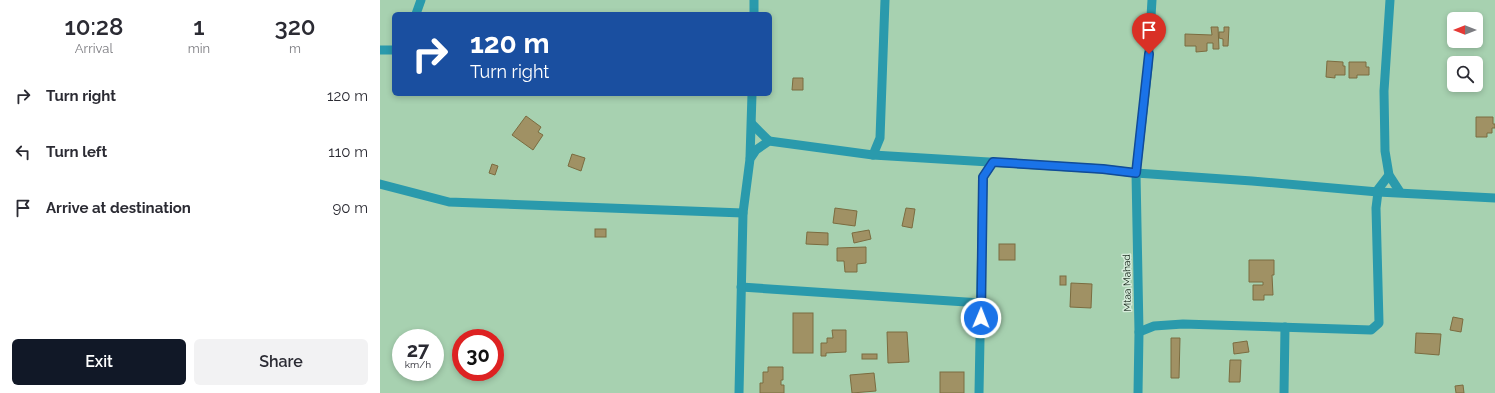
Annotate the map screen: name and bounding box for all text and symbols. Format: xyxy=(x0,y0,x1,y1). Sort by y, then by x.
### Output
text: 10:28 xyxy=(64,12,123,41)
text: 1 xyxy=(193,12,205,41)
text: 320 xyxy=(275,12,316,41)
north arrow xyxy=(1447,12,1483,48)
map controls xyxy=(1447,12,1483,92)
pin xyxy=(1132,13,1166,54)
icon: arrive xyxy=(1138,19,1160,41)
text: 120 m xyxy=(470,27,550,60)
icon: right xyxy=(404,28,456,80)
text: Arrival xyxy=(75,41,113,56)
text: min xyxy=(188,41,210,56)
text: m xyxy=(289,41,301,56)
button: search xyxy=(1447,56,1483,92)
text: Turn right xyxy=(470,61,549,82)
icon: right xyxy=(12,85,34,107)
text: Turn right xyxy=(46,87,116,105)
text: 120 m xyxy=(327,87,368,105)
icon: left xyxy=(12,141,34,163)
text: Turn left xyxy=(46,143,107,161)
text: 110 m xyxy=(328,143,368,161)
icon: arrive xyxy=(12,197,34,219)
text: Arrive at destination xyxy=(46,199,191,217)
text: 90 m xyxy=(332,199,368,217)
street label: Mtaa Mahad xyxy=(1121,254,1133,312)
position arrow xyxy=(960,297,1002,339)
speed limit sign: 30 xyxy=(452,329,504,381)
text: 27 xyxy=(407,338,429,362)
button: Exit xyxy=(12,339,186,385)
button: Share xyxy=(194,339,368,385)
text: km/h xyxy=(405,359,431,370)

